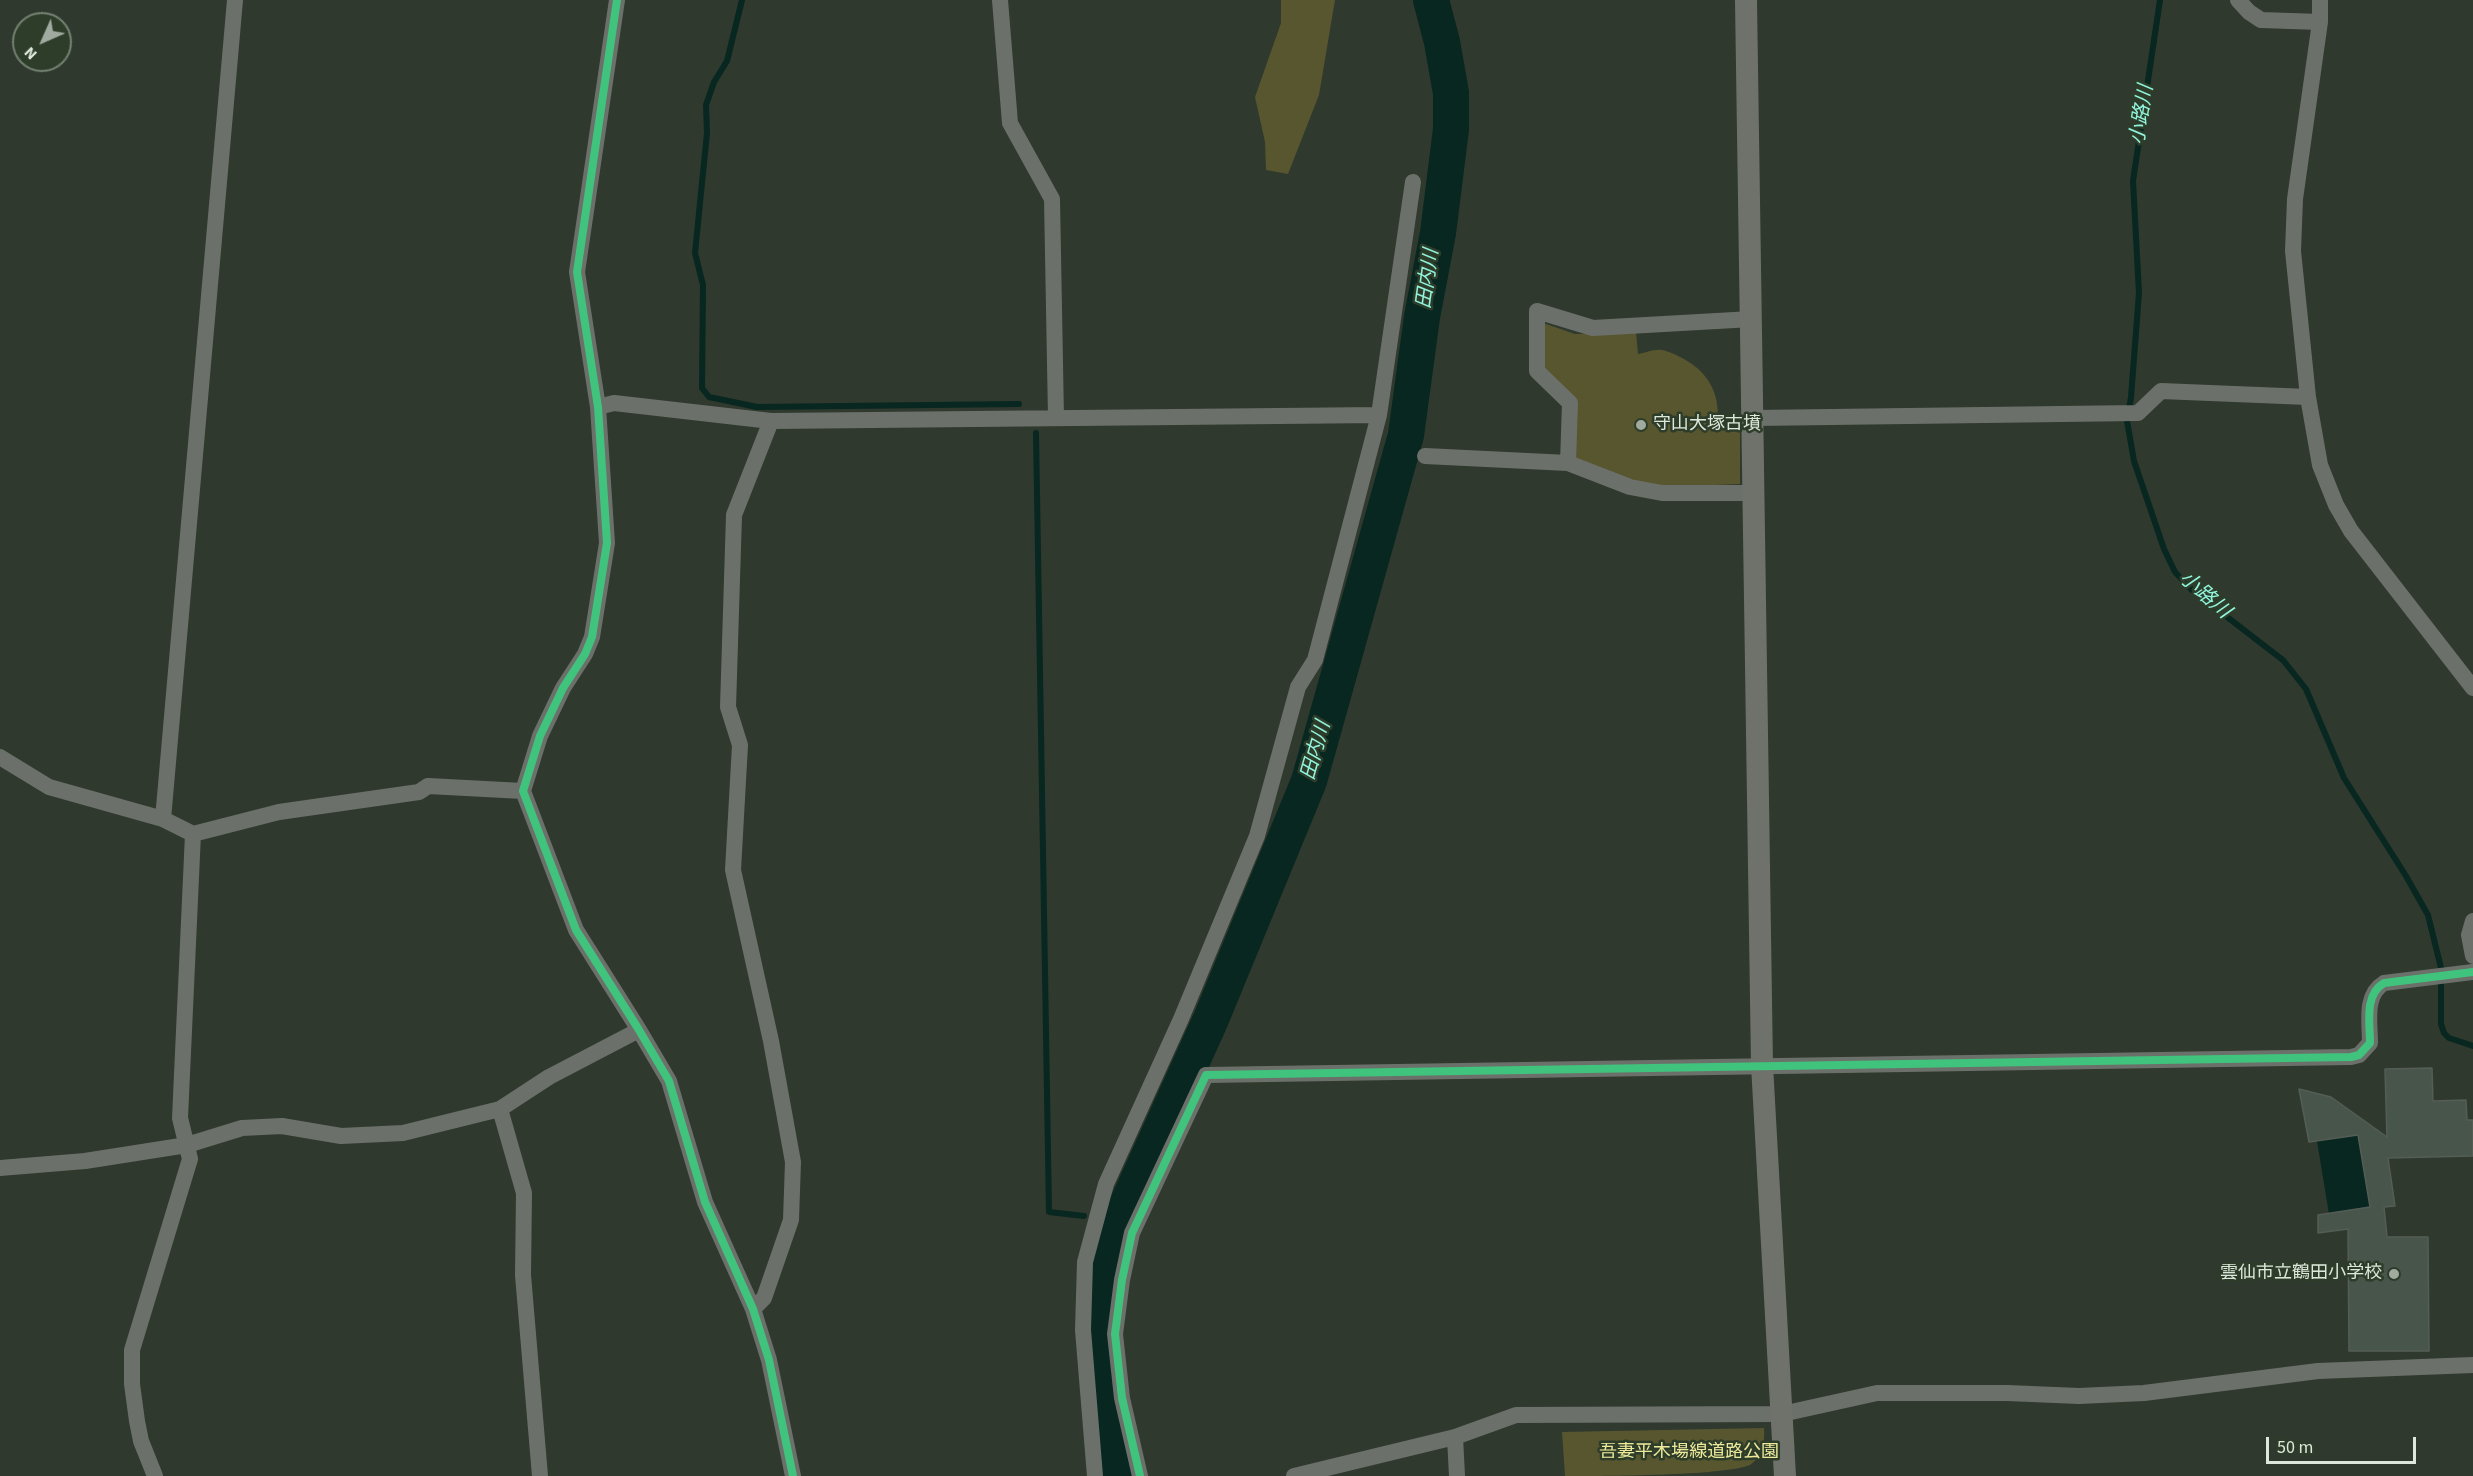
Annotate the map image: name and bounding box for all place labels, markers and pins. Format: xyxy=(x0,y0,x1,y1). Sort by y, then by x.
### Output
place label: 守山大塚古墳 xyxy=(1653,414,1761,436)
marker: 守山大塚古墳 xyxy=(1634,418,1648,432)
place label: 雲仙市立鶴田小学校 xyxy=(2220,1263,2382,1285)
marker: 雲仙市立鶴田小学校 xyxy=(2387,1267,2401,1281)

